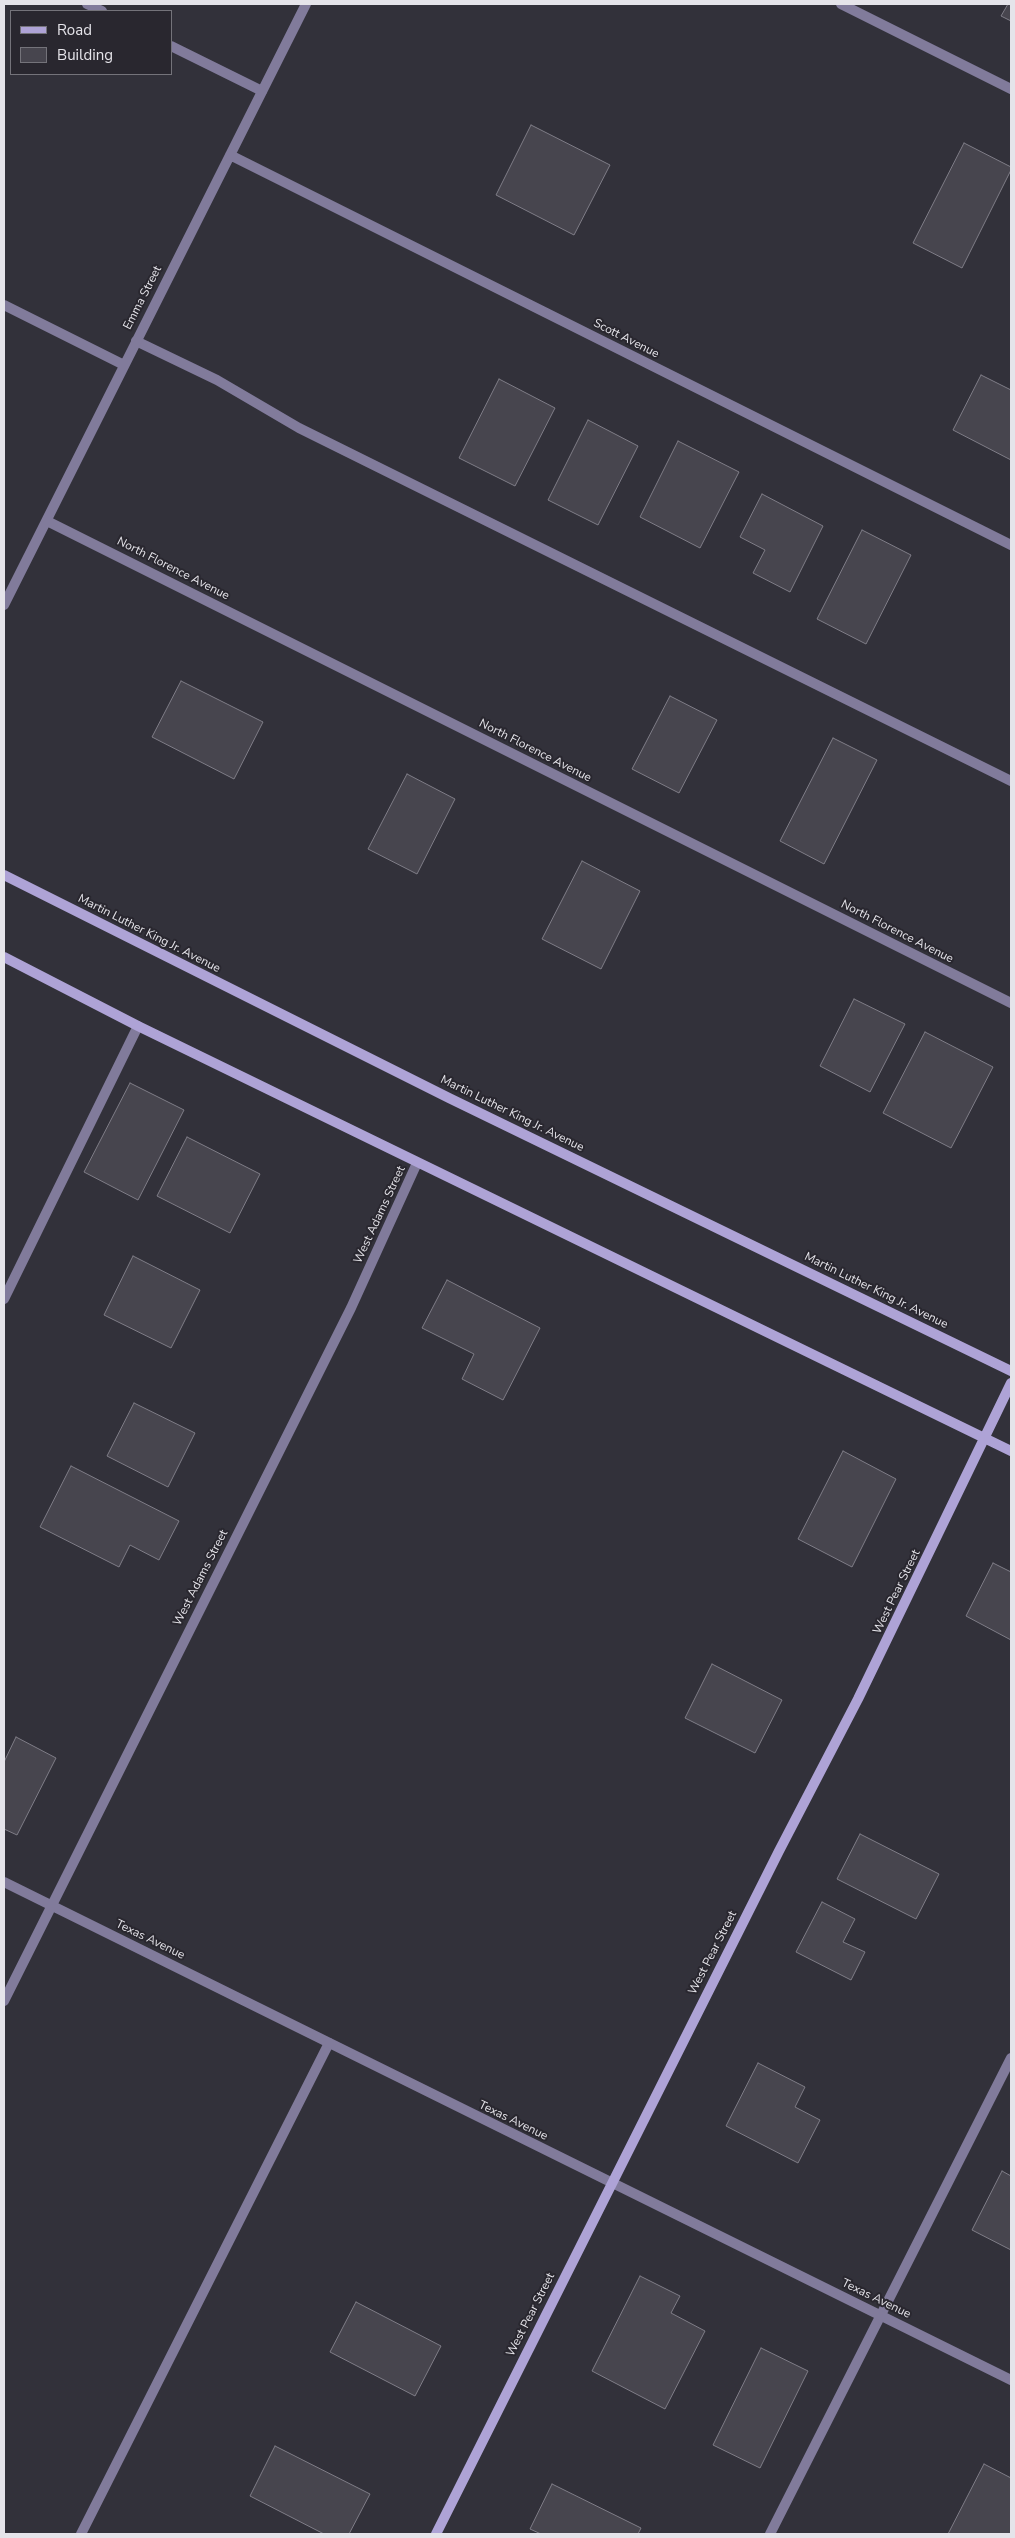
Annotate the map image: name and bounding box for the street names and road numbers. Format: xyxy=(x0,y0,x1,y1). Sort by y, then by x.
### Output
street label: Emma Street xyxy=(121,264,165,332)
street label: Scott Avenue xyxy=(591,316,661,362)
street label: North Florence Avenue xyxy=(114,534,232,604)
street label: North Florence Avenue xyxy=(476,716,594,786)
street label: Martin Luther King Jr. Avenue xyxy=(75,892,223,976)
street label: North Florence Avenue xyxy=(838,897,956,967)
street label: Martin Luther King Jr. Avenue xyxy=(438,1073,586,1155)
street label: West Adams Street xyxy=(351,1164,409,1266)
street label: Martin Luther King Jr. Avenue xyxy=(802,1250,950,1332)
street label: West Adams Street xyxy=(171,1528,231,1628)
street label: West Pear Street xyxy=(870,1547,924,1637)
street label: West Pear Street xyxy=(686,1909,740,1997)
street label: Texas Avenue xyxy=(113,1917,187,1963)
street label: Texas Avenue xyxy=(476,2098,550,2144)
street label: West Pear Street xyxy=(504,2271,558,2359)
street label: Texas Avenue xyxy=(839,2276,913,2322)

